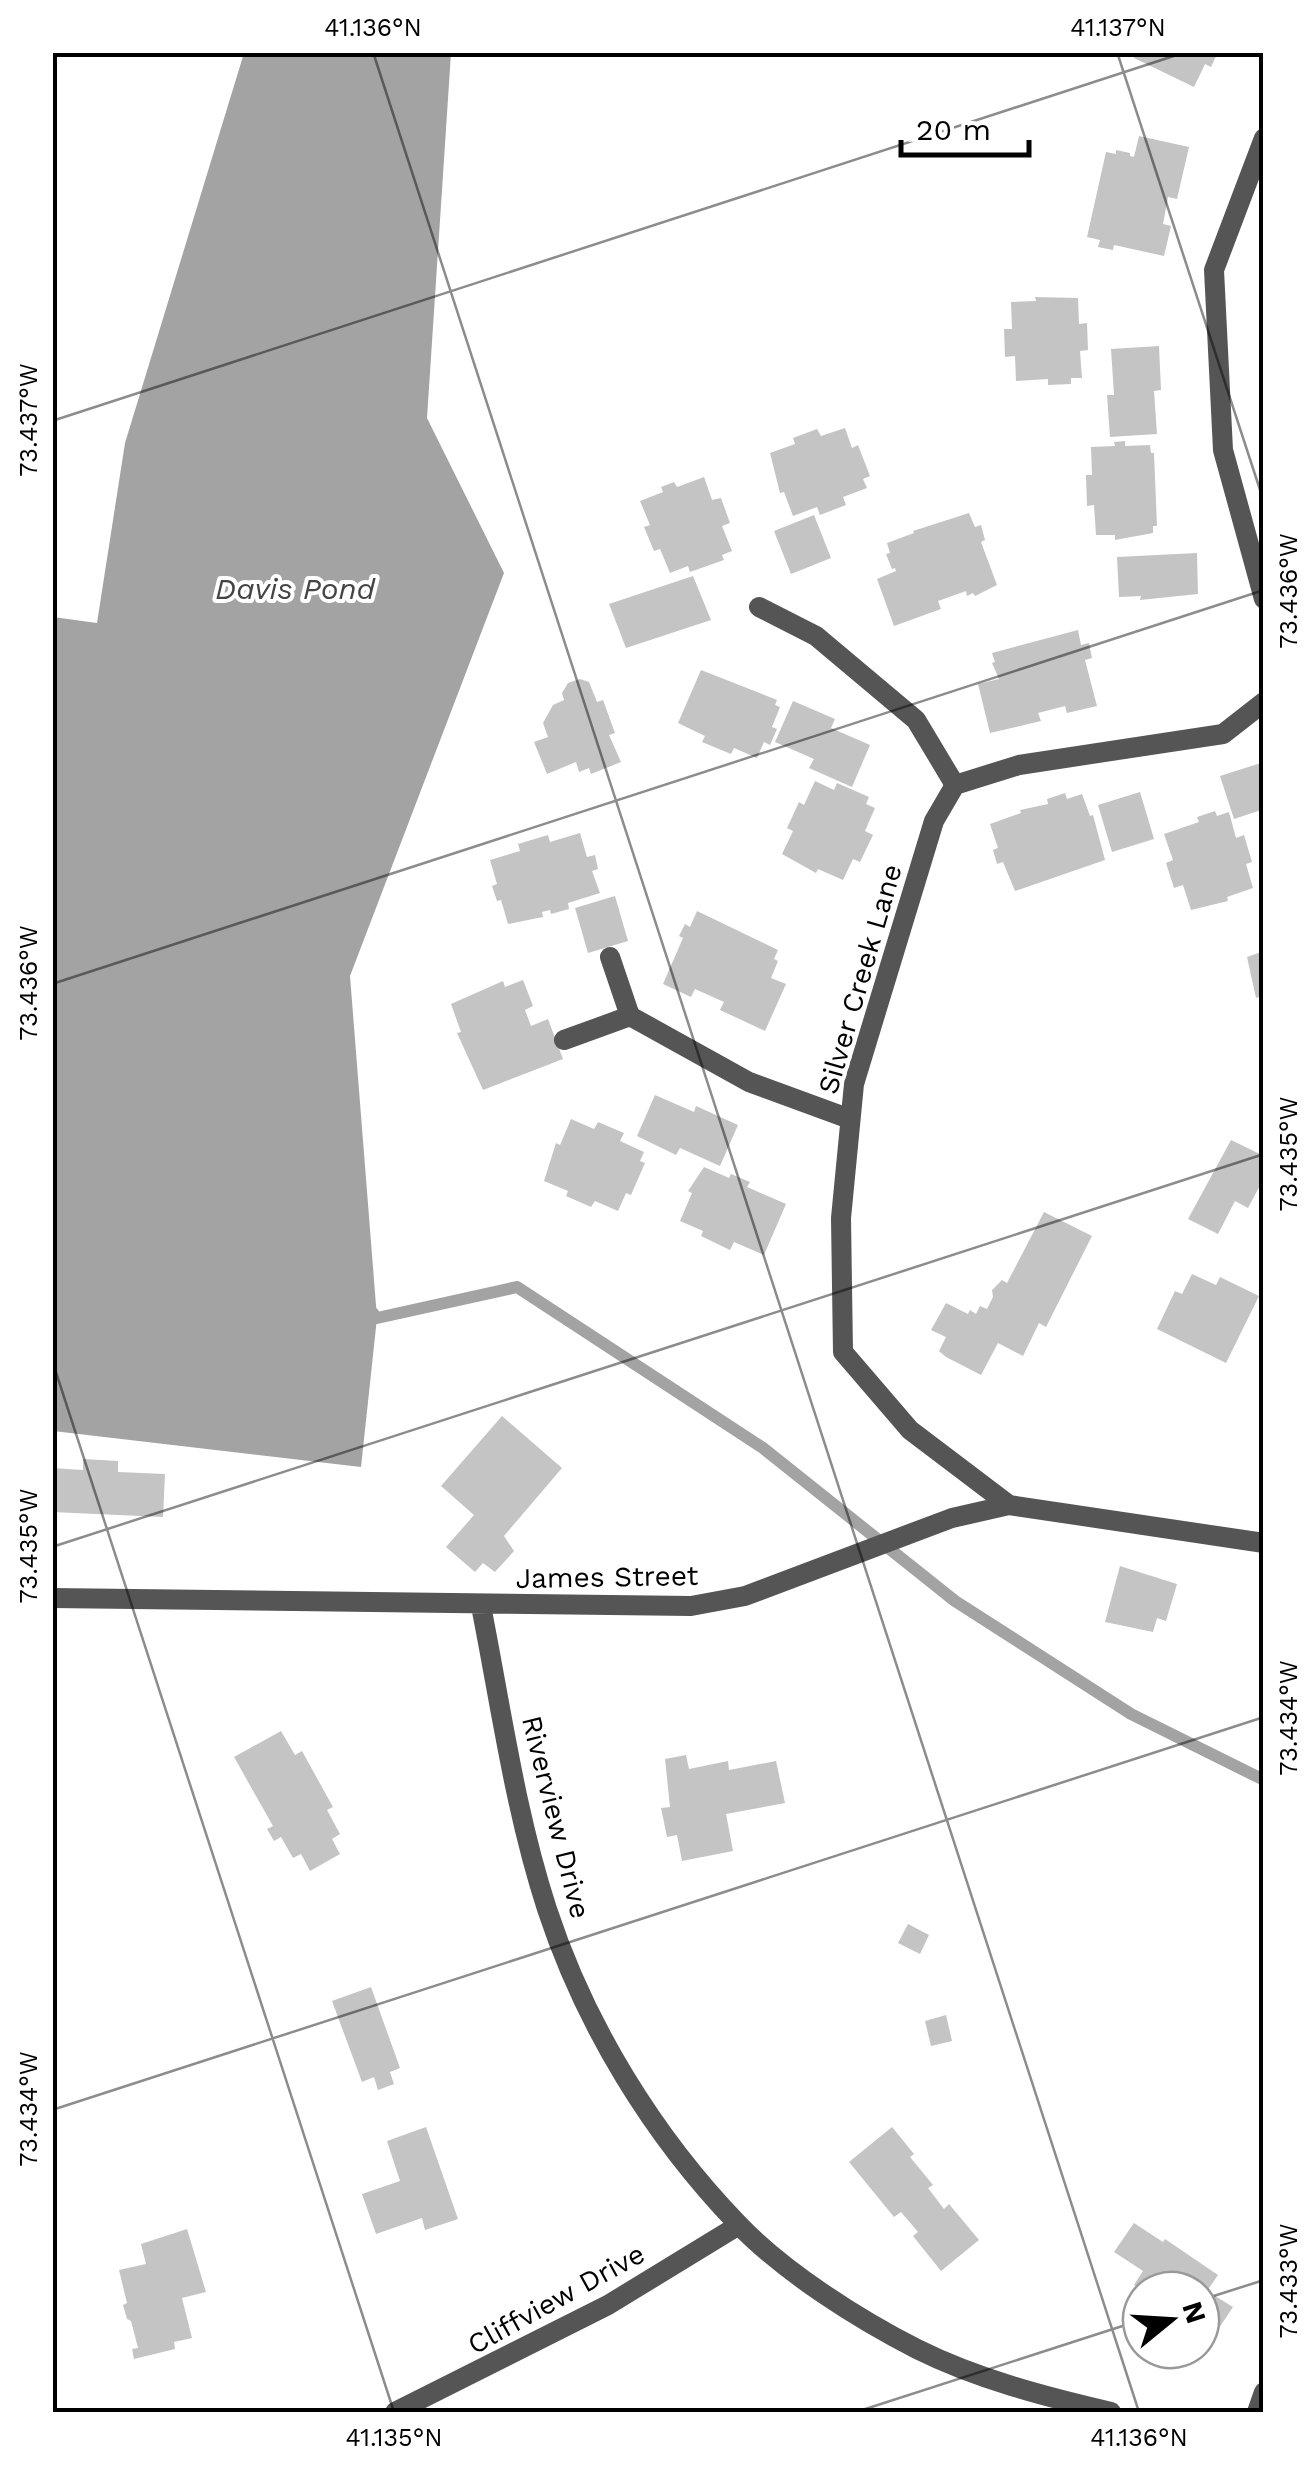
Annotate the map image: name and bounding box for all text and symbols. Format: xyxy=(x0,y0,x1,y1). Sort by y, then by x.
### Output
text: 41.136°N xyxy=(324,13,422,42)
text: 41.137°N xyxy=(1070,13,1166,42)
scale bar xyxy=(901,95,1028,157)
text: 20 m xyxy=(916,112,991,147)
text: 73.437°W xyxy=(14,363,43,477)
text: 73.436°W xyxy=(1274,533,1303,649)
water label: Davis Pond xyxy=(215,571,376,606)
street label: Silver Creek Lane xyxy=(811,860,909,1098)
text: 73.436°W xyxy=(14,925,43,1041)
text: 73.435°W xyxy=(1274,1097,1303,1211)
text: 73.435°W xyxy=(14,1489,43,1603)
street label: James Street xyxy=(515,1559,699,1595)
text: 73.434°W xyxy=(1274,1660,1303,1776)
street label: Riverview Drive xyxy=(515,1712,597,1922)
text: 73.434°W xyxy=(14,2051,43,2167)
text: 73.433°W xyxy=(1274,2224,1303,2338)
street label: Cliffview Drive xyxy=(462,2237,650,2361)
north arrow xyxy=(1121,2270,1221,2370)
text: N xyxy=(1175,2297,1213,2327)
text: 41.135°N xyxy=(345,2423,443,2452)
text: 41.136°N xyxy=(1090,2423,1188,2452)

